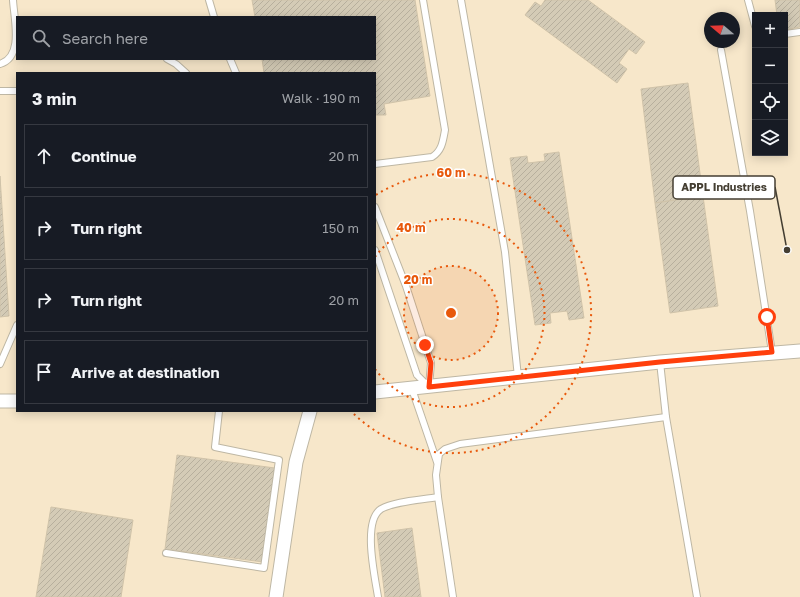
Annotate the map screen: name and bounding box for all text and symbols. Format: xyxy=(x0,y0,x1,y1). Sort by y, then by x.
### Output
north arrow xyxy=(704,12,740,48)
map controls xyxy=(752,12,788,156)
button: + xyxy=(752,12,788,48)
search box xyxy=(16,16,376,60)
icon: search xyxy=(30,27,52,49)
text: Search here xyxy=(62,29,148,47)
button: − xyxy=(752,48,788,84)
button: locate xyxy=(752,84,788,120)
text: 3 min xyxy=(32,88,76,109)
text: Walk · 190 m xyxy=(282,90,360,106)
button: layers xyxy=(752,120,788,156)
icon: ahead xyxy=(33,145,55,167)
text: Continue xyxy=(71,147,137,165)
text: 20 m xyxy=(329,148,359,164)
text: 60 m xyxy=(437,165,465,180)
callout: APPL Industries xyxy=(673,176,775,199)
text: APPL Industries xyxy=(681,180,767,193)
icon: right xyxy=(33,217,55,239)
text: Turn right xyxy=(71,219,142,237)
text: 150 m xyxy=(322,220,359,236)
text: 40 m xyxy=(397,220,425,235)
text: 20 m xyxy=(404,272,432,287)
icon: right xyxy=(33,289,55,311)
text: Turn right xyxy=(71,291,142,309)
text: 20 m xyxy=(329,292,359,308)
centre of rings xyxy=(444,306,458,320)
route start xyxy=(758,308,776,326)
route end xyxy=(416,336,434,354)
icon: arrive xyxy=(33,361,55,383)
text: Arrive at destination xyxy=(71,363,220,381)

